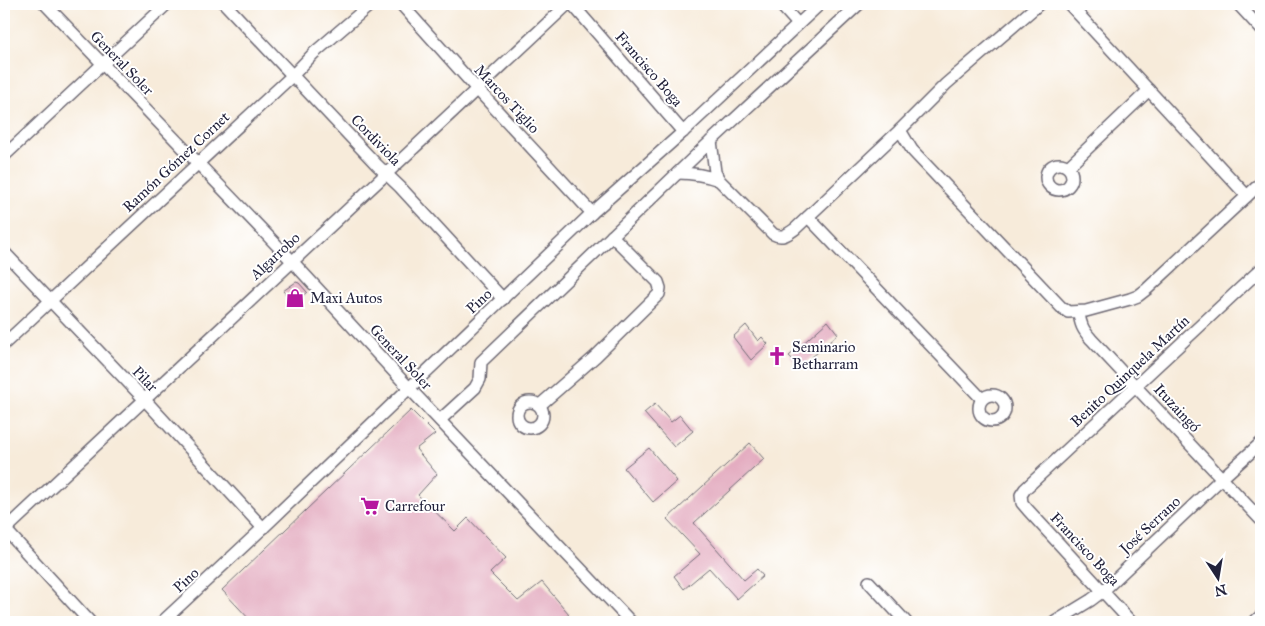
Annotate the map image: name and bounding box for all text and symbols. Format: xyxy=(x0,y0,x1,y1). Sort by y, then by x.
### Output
street label: General Soler xyxy=(87,27,158,99)
street label: Francisco Boga xyxy=(612,28,687,111)
street label: Marcos Tiglio xyxy=(471,61,544,137)
street label: Ramón Gómez Cornet xyxy=(119,107,234,216)
street label: Cordiviola xyxy=(347,111,405,170)
street label: Algarrobo xyxy=(246,228,304,284)
street label: Pino xyxy=(462,284,496,317)
shop icon: Maxi Autos xyxy=(284,287,306,309)
place label: Maxi Autos xyxy=(310,289,382,307)
street label: Benito Quinquela Martín xyxy=(1067,311,1194,431)
street label: General Soler xyxy=(366,321,436,394)
place label: Seminario Betharram xyxy=(792,338,859,373)
church icon: Seminario Betharram xyxy=(766,345,788,367)
street label: Pilar xyxy=(129,362,162,396)
street label: Ituzaingó xyxy=(1150,380,1204,436)
street label: José Serrano xyxy=(1114,492,1185,560)
supermarket icon: Carrefour xyxy=(359,495,381,517)
place label: Carrefour xyxy=(385,497,446,515)
street label: Francisco Boga xyxy=(1046,509,1124,590)
north arrow xyxy=(1192,554,1242,604)
street label: Pino xyxy=(169,563,203,596)
text: N xyxy=(1213,581,1228,600)

